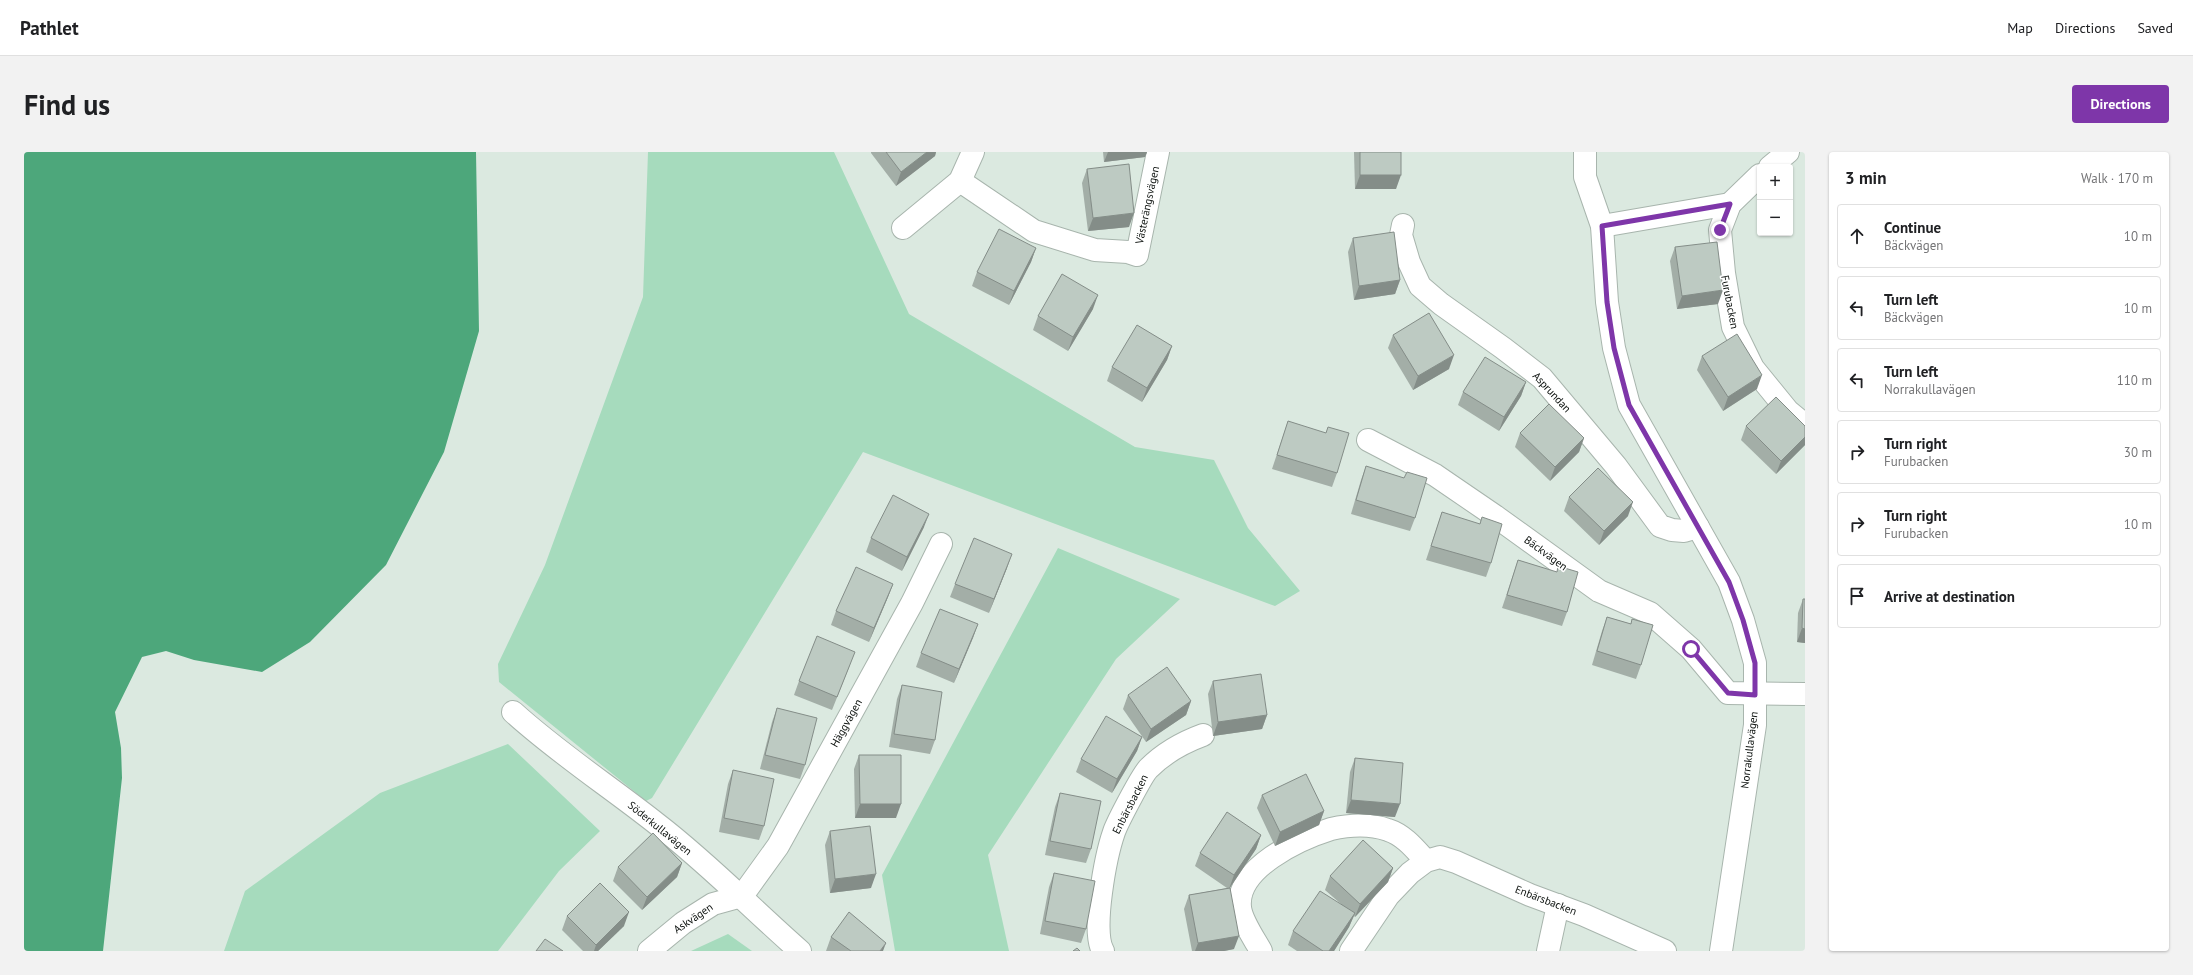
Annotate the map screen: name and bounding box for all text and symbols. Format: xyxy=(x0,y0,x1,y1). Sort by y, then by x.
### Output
text: Pathlet xyxy=(20,16,79,40)
text: Map xyxy=(2007,19,2033,37)
text: Directions xyxy=(2055,19,2115,37)
text: Saved xyxy=(2137,19,2173,37)
button: Directions xyxy=(2072,85,2169,123)
text: Find us xyxy=(24,86,110,123)
map controls xyxy=(1757,164,1793,236)
button: + xyxy=(1757,164,1793,200)
street label: Västerängsvägen xyxy=(1132,165,1162,246)
text: 3 min xyxy=(1845,167,1886,189)
text: Walk · 170 m xyxy=(2081,170,2153,187)
button: − xyxy=(1757,200,1793,236)
text: Continue xyxy=(1884,218,1941,237)
route end xyxy=(1711,221,1729,239)
icon: ahead xyxy=(1846,225,1868,247)
text: 10 m xyxy=(2124,228,2152,245)
text: Bäckvägen xyxy=(1884,237,1943,254)
street label: Furubacken xyxy=(1718,274,1742,330)
text: Turn left xyxy=(1884,290,1938,309)
icon: left xyxy=(1846,297,1868,319)
text: 10 m xyxy=(2124,300,2152,317)
text: Bäckvägen xyxy=(1884,309,1943,326)
text: Turn left xyxy=(1884,362,1938,381)
street label: Asprundan xyxy=(1530,369,1574,415)
icon: left xyxy=(1846,369,1868,391)
text: 110 m xyxy=(2117,372,2152,389)
text: Norrakullavägen xyxy=(1884,381,1976,398)
text: Turn right xyxy=(1884,434,1947,453)
icon: right xyxy=(1846,441,1868,463)
text: 30 m xyxy=(2124,444,2152,461)
text: Furubacken xyxy=(1884,453,1948,470)
text: Turn right xyxy=(1884,506,1947,525)
icon: right xyxy=(1846,513,1868,535)
text: 10 m xyxy=(2124,516,2152,533)
text: Furubacken xyxy=(1884,525,1948,542)
street label: Bäckvägen xyxy=(1522,533,1570,573)
icon: arrive xyxy=(1846,585,1868,607)
text: Arrive at destination xyxy=(1884,587,2015,606)
route start xyxy=(1682,640,1700,658)
street label: Häggvägen xyxy=(827,696,865,750)
street label: Norrakullavägen xyxy=(1737,711,1761,789)
street label: Enbärsbacken xyxy=(1109,772,1151,836)
street label: Söderkullavägen xyxy=(625,798,695,858)
street label: Enbärsbacken xyxy=(1513,882,1579,918)
street label: Askvägen xyxy=(671,900,715,936)

